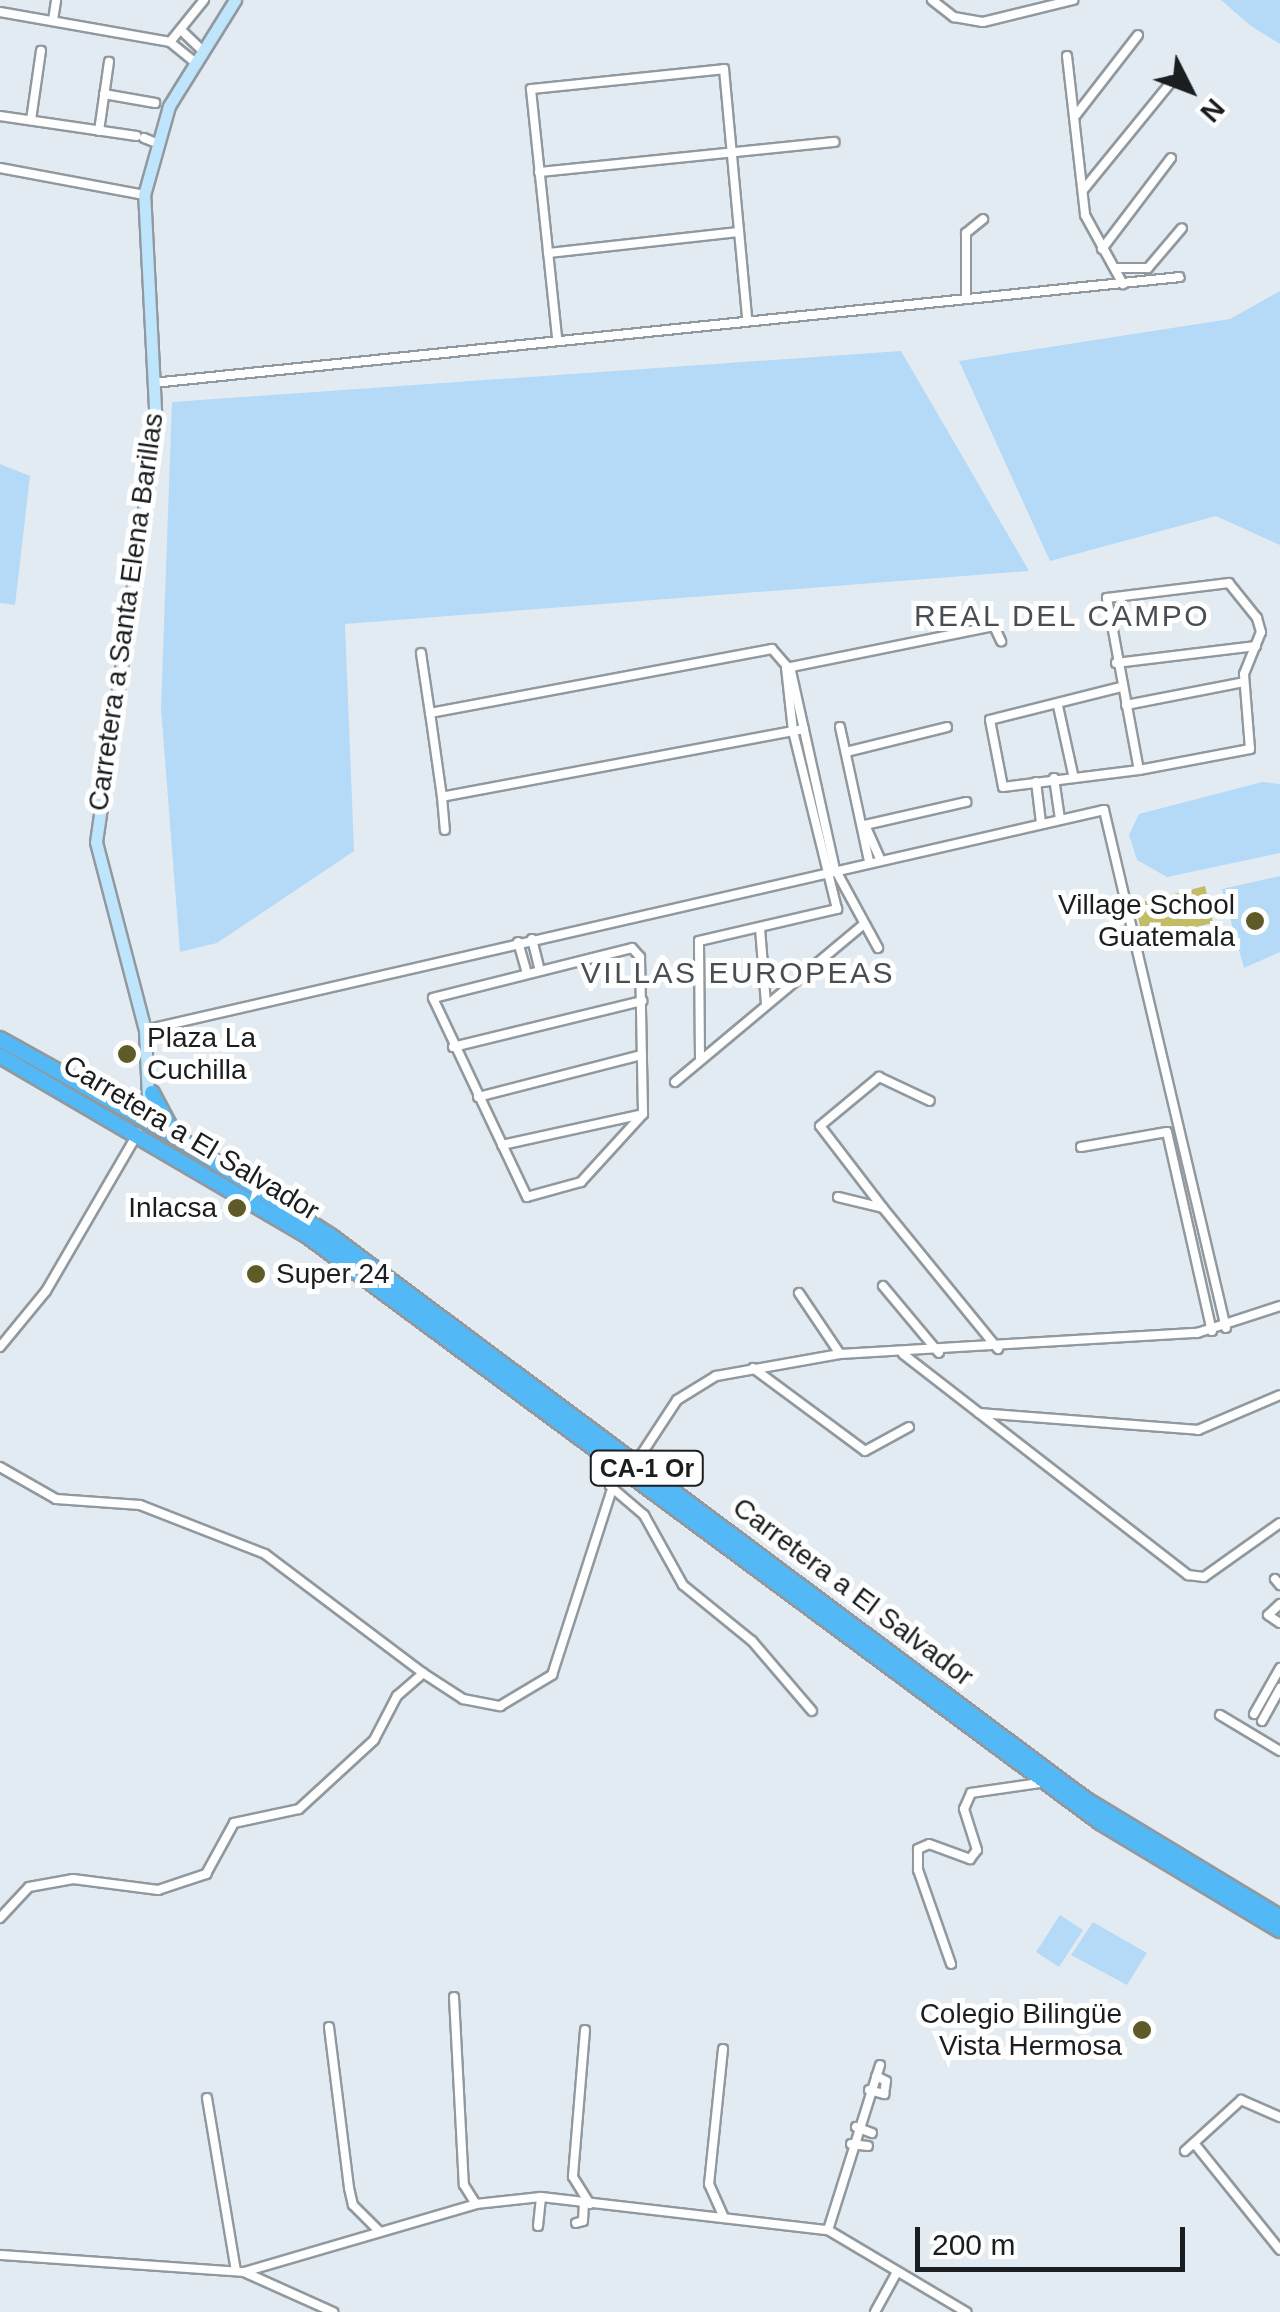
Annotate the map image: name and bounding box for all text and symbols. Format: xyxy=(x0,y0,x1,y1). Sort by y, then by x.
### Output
north arrow xyxy=(1140,40,1240,140)
text: N xyxy=(1194,93,1231,128)
street label: Carretera a Santa Elena Barillas xyxy=(81,411,171,813)
district label: REAL DEL CAMPO xyxy=(913,598,1211,634)
place label: Village School Guatemala xyxy=(1058,888,1235,954)
marker: Village School Guatemala xyxy=(1244,910,1266,932)
district label: VILLAS EUROPEAS xyxy=(581,955,895,991)
place label: Plaza La Cuchilla xyxy=(147,1021,256,1087)
marker: Plaza La Cuchilla xyxy=(116,1043,138,1065)
street label: Carretera a El Salvador xyxy=(57,1048,325,1228)
place label: Inlacsa xyxy=(128,1191,217,1225)
marker: Inlacsa xyxy=(226,1197,248,1219)
place label: Super 24 xyxy=(276,1257,390,1291)
marker: Super 24 xyxy=(245,1263,267,1285)
road number: CA-1 Or xyxy=(590,1448,704,1488)
street label: Carretera a El Salvador xyxy=(726,1491,980,1693)
place label: Colegio Bilingüe Vista Hermosa xyxy=(920,1997,1122,2063)
marker: Colegio Bilingüe Vista Hermosa xyxy=(1131,2019,1153,2041)
scale bar xyxy=(920,2207,1190,2269)
text: 200 m xyxy=(932,2228,1015,2261)

